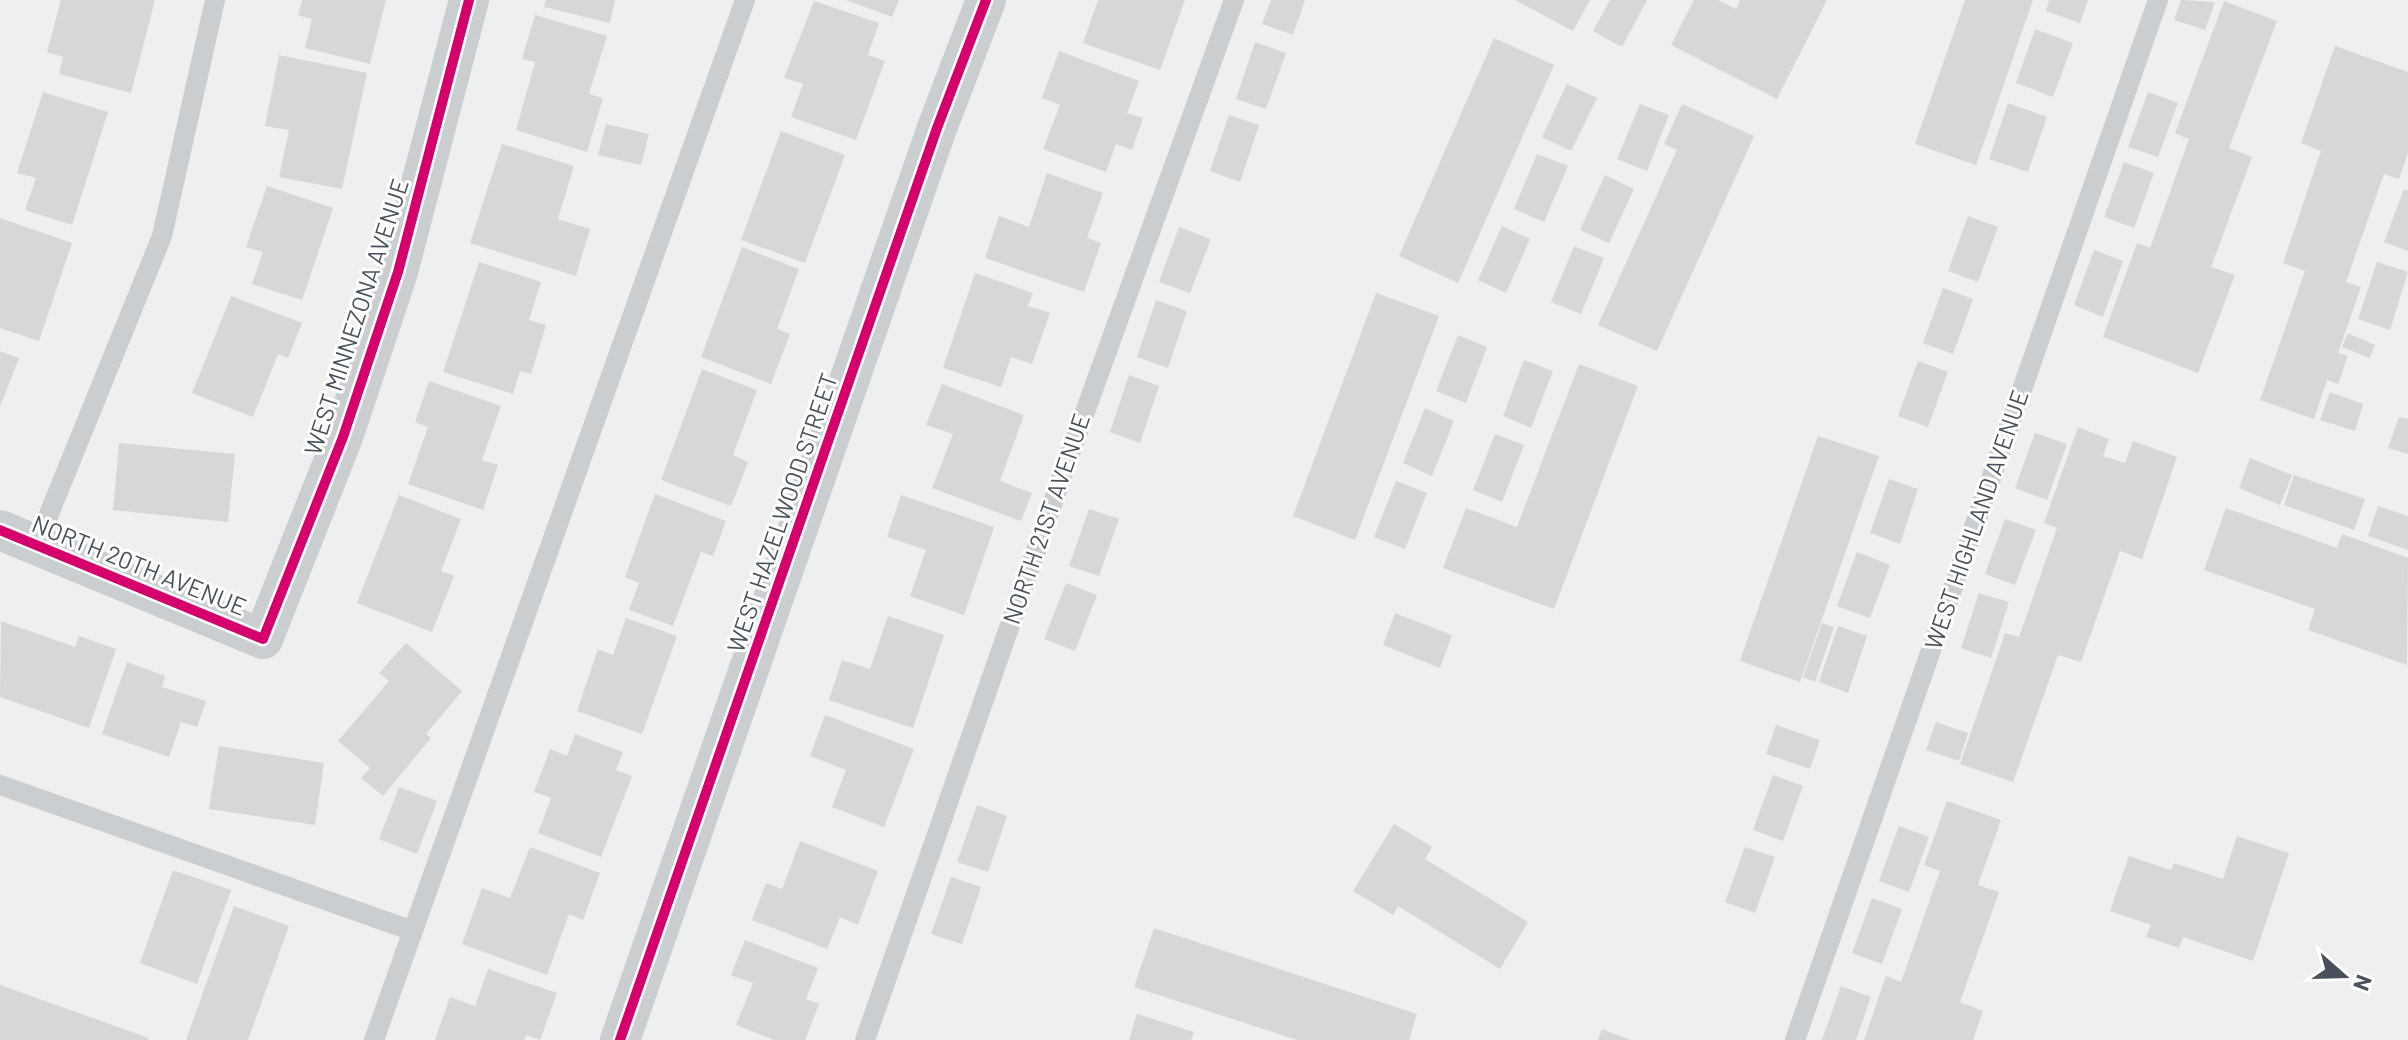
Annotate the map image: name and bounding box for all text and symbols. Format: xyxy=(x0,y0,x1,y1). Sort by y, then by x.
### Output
street label: WEST MINNEZONA AVENUE xyxy=(297,175,414,458)
street label: WEST HAZELWOOD STREET xyxy=(720,369,843,656)
street label: WEST HIGHLAND AVENUE xyxy=(1918,386,2034,653)
street label: NORTH 21ST AVENUE xyxy=(996,409,1095,628)
street label: NORTH 20TH AVENUE xyxy=(28,508,251,621)
north arrow xyxy=(2304,936,2384,1016)
text: N xyxy=(2349,972,2378,995)

